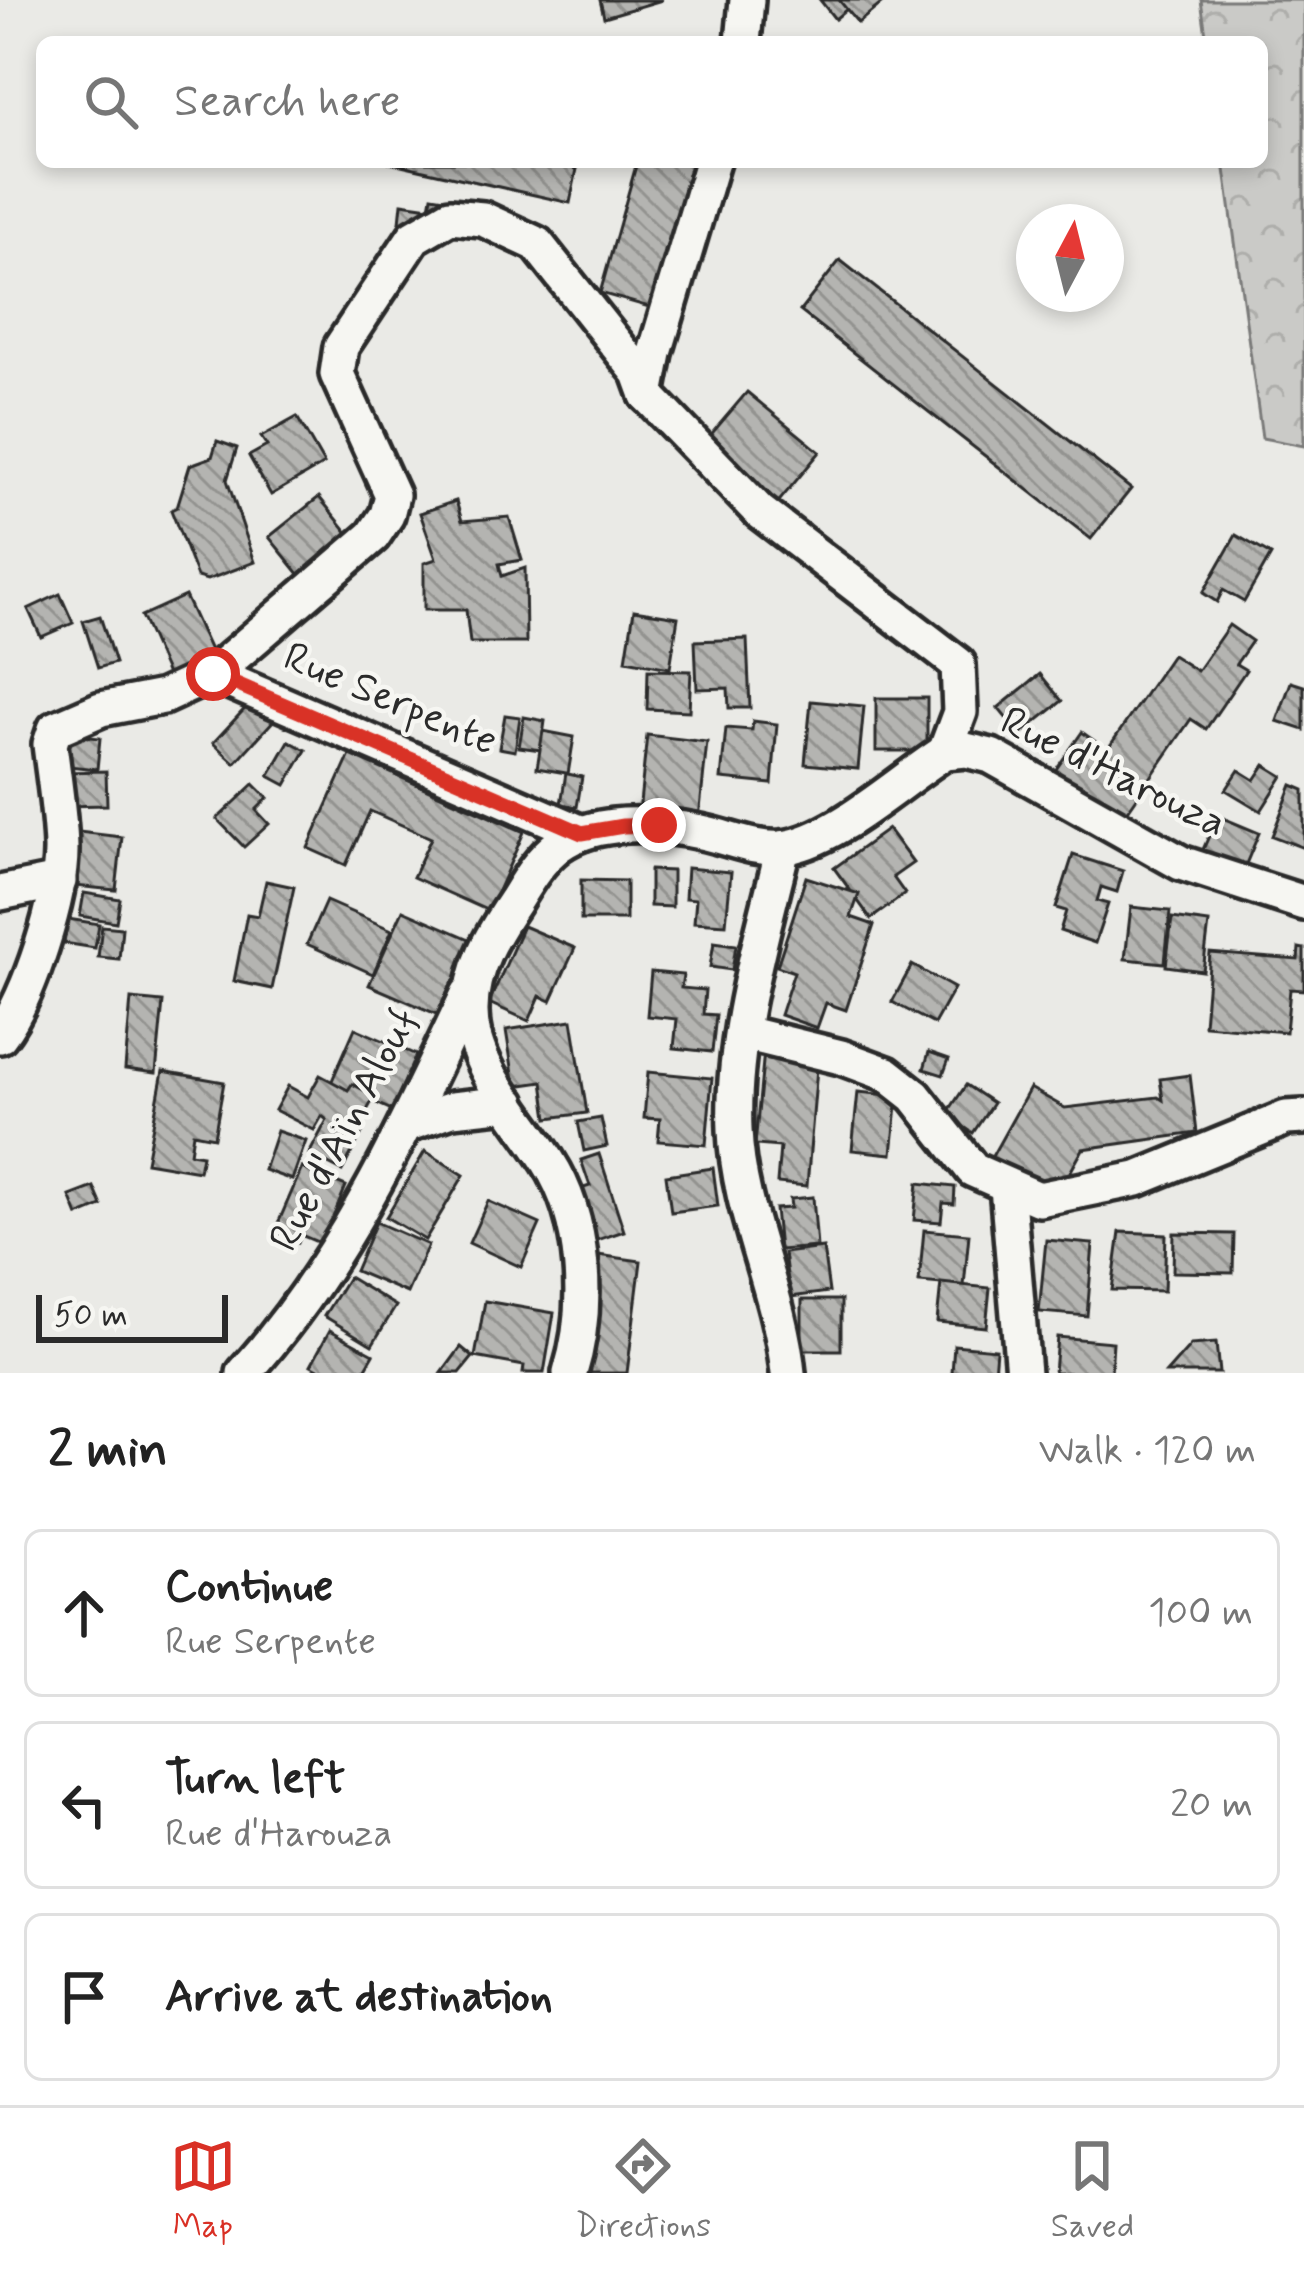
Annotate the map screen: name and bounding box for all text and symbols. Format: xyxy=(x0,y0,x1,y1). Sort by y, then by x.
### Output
search box xyxy=(36,36,1268,168)
icon: search xyxy=(78,69,144,135)
text: Search here xyxy=(174,73,401,132)
north arrow xyxy=(1016,204,1124,312)
street label: Rue Serpente xyxy=(275,630,505,770)
route start xyxy=(186,647,240,701)
street label: Rue d'Harouza xyxy=(991,695,1235,851)
route end xyxy=(632,798,686,852)
street label: Rue d'Aïn Alouf xyxy=(258,999,432,1261)
scale bar xyxy=(36,1289,228,1342)
text: 50 m xyxy=(54,1294,128,1338)
text: 2 min xyxy=(48,1418,168,1484)
text: Walk · 120 m xyxy=(1039,1426,1256,1477)
text: Continue xyxy=(165,1558,333,1617)
icon: ahead xyxy=(51,1580,117,1646)
text: 100 m xyxy=(1148,1588,1253,1639)
text: Rue Serpente xyxy=(165,1617,376,1668)
text: Turn left xyxy=(165,1750,345,1809)
icon: left xyxy=(51,1772,117,1838)
text: 20 m xyxy=(1170,1780,1253,1831)
text: Rue d'Harouza xyxy=(165,1809,392,1860)
icon: arrive xyxy=(51,1964,117,2030)
text: Arrive at destination xyxy=(165,1968,553,2027)
tab: Map xyxy=(170,2133,236,2249)
tab: Directions xyxy=(575,2133,711,2249)
tab: Saved xyxy=(1051,2133,1134,2249)

